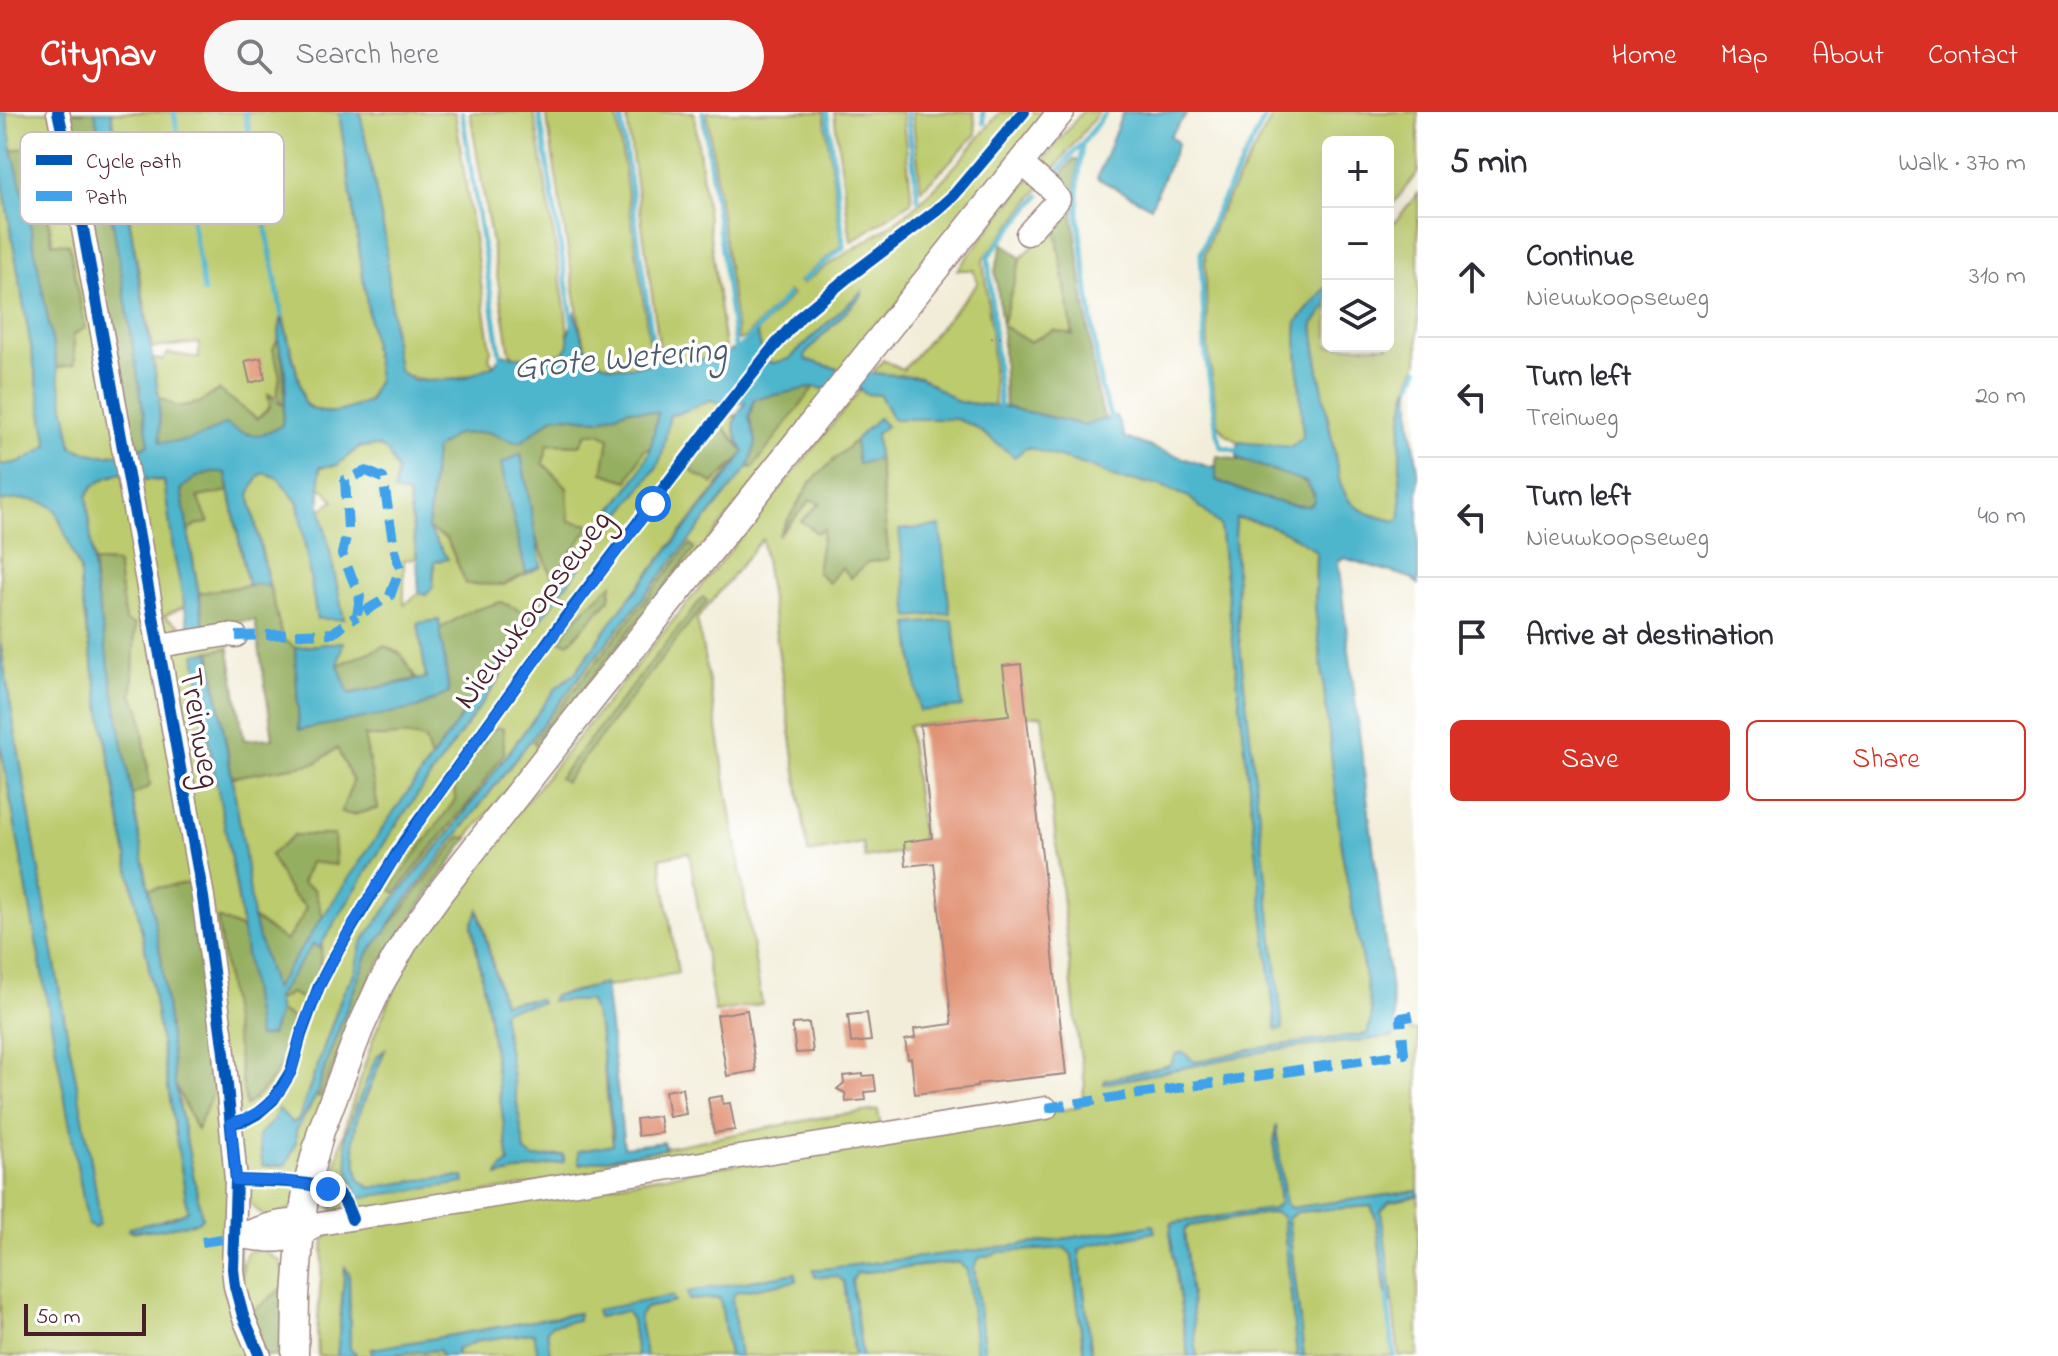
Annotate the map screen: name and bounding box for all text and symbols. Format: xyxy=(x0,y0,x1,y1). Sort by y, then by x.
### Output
search box xyxy=(204,20,764,92)
text: Citynav xyxy=(40,28,156,84)
icon: search xyxy=(232,34,276,78)
text: Search here xyxy=(296,34,439,78)
text: Home xyxy=(1611,36,1677,77)
text: Map xyxy=(1721,36,1768,77)
text: About xyxy=(1812,36,1884,77)
text: Contact xyxy=(1928,36,2018,77)
legend xyxy=(20,132,284,224)
map controls xyxy=(1322,136,1394,352)
button: + xyxy=(1322,136,1394,208)
text: 5 min xyxy=(1450,139,1527,189)
text: Walk · 370 m xyxy=(1898,145,2026,183)
text: Cycle path xyxy=(86,147,181,180)
text: Path xyxy=(86,183,127,215)
button: − xyxy=(1322,208,1394,280)
text: Continue xyxy=(1526,236,1634,280)
icon: ahead xyxy=(1450,255,1494,299)
text: 310 m xyxy=(1969,258,2026,296)
button: layers xyxy=(1322,280,1394,352)
text: Nieuwkoopseweg xyxy=(1526,280,1709,318)
water label: Grote Wetering xyxy=(512,325,730,396)
text: Turn left xyxy=(1526,356,1631,400)
icon: left xyxy=(1450,375,1494,419)
text: 20 m xyxy=(1975,378,2026,416)
text: Treinweg xyxy=(1526,400,1619,438)
text: Turn left xyxy=(1526,476,1631,520)
route start xyxy=(635,486,671,522)
icon: left xyxy=(1450,495,1494,539)
text: 40 m xyxy=(1977,498,2026,536)
street label: Nieuwkoopseweg xyxy=(442,500,626,721)
text: Nieuwkoopseweg xyxy=(1526,520,1709,558)
icon: arrive xyxy=(1450,615,1494,659)
text: Arrive at destination xyxy=(1526,615,1774,659)
street label: Treinweg xyxy=(163,665,233,793)
button: Save xyxy=(1450,720,1730,801)
button: Share xyxy=(1746,720,2026,801)
route end xyxy=(310,1171,346,1207)
scale bar xyxy=(24,1300,146,1336)
text: 50 m xyxy=(36,1302,81,1334)

